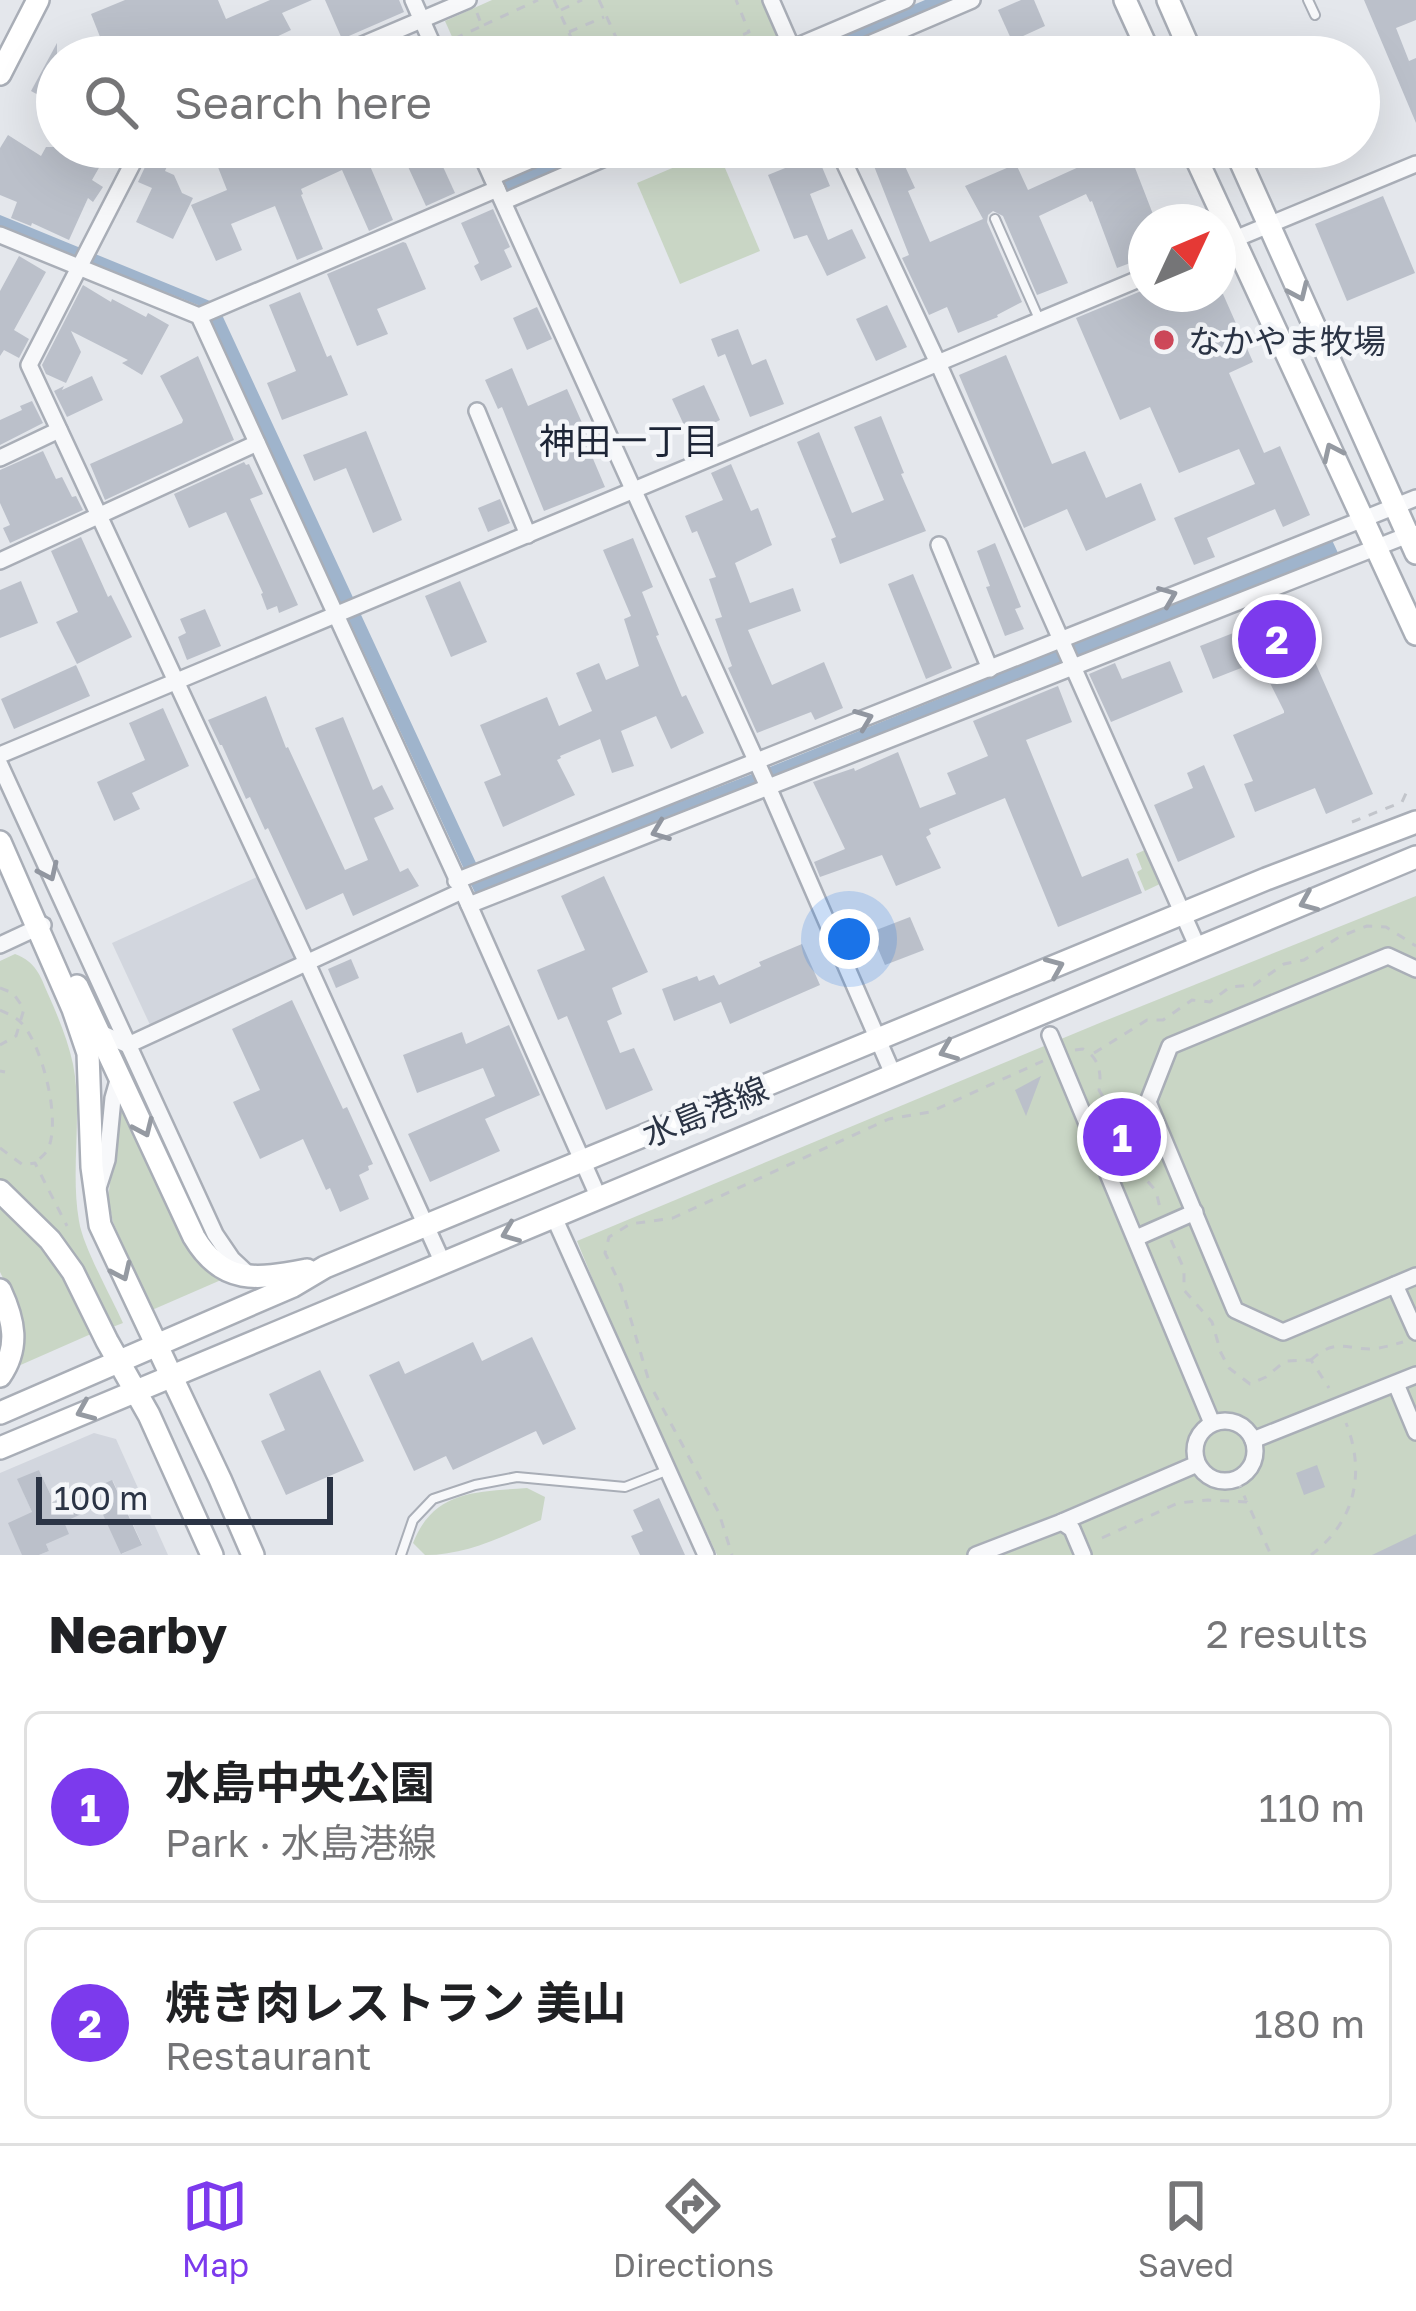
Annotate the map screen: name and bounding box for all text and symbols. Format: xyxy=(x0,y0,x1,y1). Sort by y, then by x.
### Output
search box xyxy=(36,36,1380,168)
icon: search xyxy=(78,69,144,135)
text: Search here xyxy=(174,75,432,129)
north arrow xyxy=(1128,204,1236,312)
one-way arrow xyxy=(1285,280,1308,301)
place label: なかやま牧場 xyxy=(1188,321,1386,360)
marker: なかやま牧場 xyxy=(1151,327,1177,353)
district label: 神田一丁目 xyxy=(539,419,719,462)
one-way arrow xyxy=(1323,443,1346,464)
one-way arrow xyxy=(1157,586,1178,610)
pin: 2 xyxy=(1238,594,1316,684)
one-way arrow xyxy=(853,709,874,733)
one-way arrow xyxy=(651,817,672,841)
one-way arrow xyxy=(34,860,58,881)
one-way arrow xyxy=(1299,888,1320,912)
your location xyxy=(819,909,879,969)
one-way arrow xyxy=(1042,957,1064,981)
one-way arrow xyxy=(938,1037,959,1061)
street label: 水島港線 xyxy=(637,1068,773,1154)
pin: 1 xyxy=(1083,1092,1161,1182)
one-way arrow xyxy=(130,1116,154,1137)
one-way arrow xyxy=(501,1219,522,1243)
one-way arrow xyxy=(108,1260,131,1281)
one-way arrow xyxy=(76,1397,97,1421)
scale bar xyxy=(36,1471,333,1524)
text: 100 m xyxy=(54,1478,148,1517)
text: Nearby xyxy=(48,1603,227,1664)
text: 2 results xyxy=(1206,1610,1368,1657)
text: 水島中央公園 xyxy=(165,1755,435,1809)
text: 1 xyxy=(80,1784,100,1831)
text: 110 m xyxy=(1259,1784,1365,1831)
text: Park · 水島港線 xyxy=(165,1819,437,1866)
text: 焼き肉レストラン 美山 xyxy=(165,1975,626,2029)
text: 2 xyxy=(78,2000,102,2047)
text: 180 m xyxy=(1254,2000,1365,2047)
text: Restaurant xyxy=(165,2032,372,2079)
tab: Map xyxy=(182,2173,249,2284)
tab: Directions xyxy=(613,2173,774,2284)
tab: Saved xyxy=(1138,2173,1234,2284)

